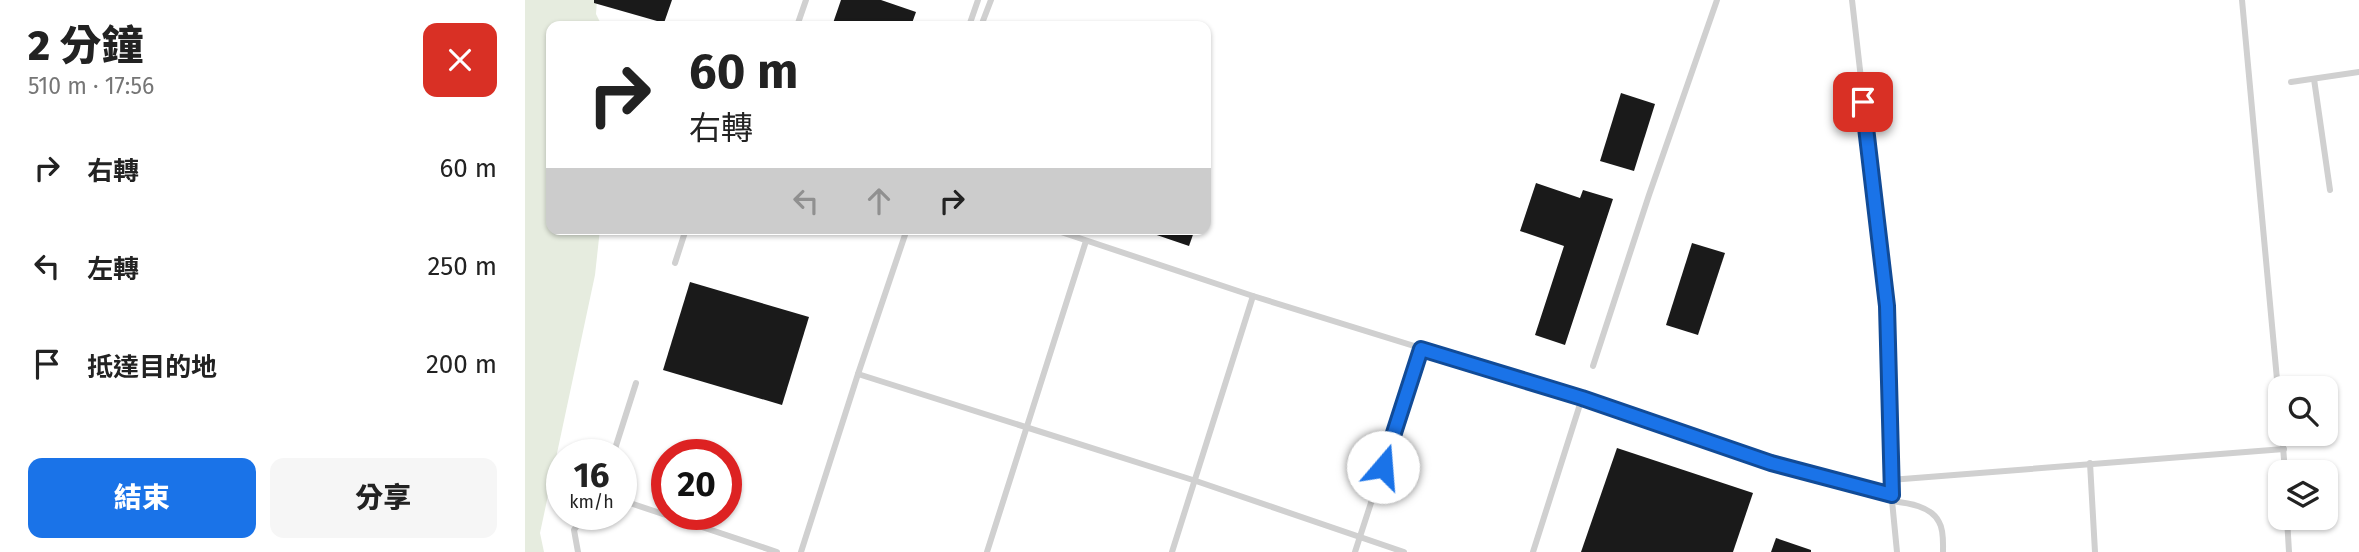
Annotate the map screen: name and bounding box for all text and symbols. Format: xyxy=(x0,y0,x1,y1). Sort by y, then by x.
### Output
text: 2 分鐘 xyxy=(28,21,144,71)
button: close xyxy=(423,23,497,97)
text: 60 m xyxy=(689,42,798,101)
icon: right xyxy=(574,49,665,140)
text: 510 m · 17:56 xyxy=(28,72,154,100)
pin xyxy=(1833,72,1893,132)
icon: arrive xyxy=(1844,83,1882,121)
text: 右轉 xyxy=(689,109,753,147)
icon: right xyxy=(28,149,66,187)
text: 60 m xyxy=(439,153,497,184)
text: 右轉 xyxy=(87,156,139,187)
icon: left xyxy=(787,182,825,220)
icon: ahead xyxy=(860,182,898,220)
icon: right xyxy=(933,182,971,220)
icon: left xyxy=(28,247,66,285)
text: 250 m xyxy=(427,251,497,282)
text: 左轉 xyxy=(87,254,139,285)
icon: arrive xyxy=(28,345,66,383)
text: 200 m xyxy=(426,349,497,380)
text: 抵達目的地 xyxy=(87,352,217,383)
map controls xyxy=(2268,376,2338,530)
button: search xyxy=(2268,376,2338,446)
position arrow xyxy=(1346,430,1420,504)
speed limit sign: 20 xyxy=(651,439,742,530)
text: 16 xyxy=(574,454,609,496)
button: 結束 xyxy=(28,458,256,538)
button: 分享 xyxy=(270,458,497,538)
button: layers xyxy=(2268,460,2338,530)
text: km/h xyxy=(569,491,614,513)

